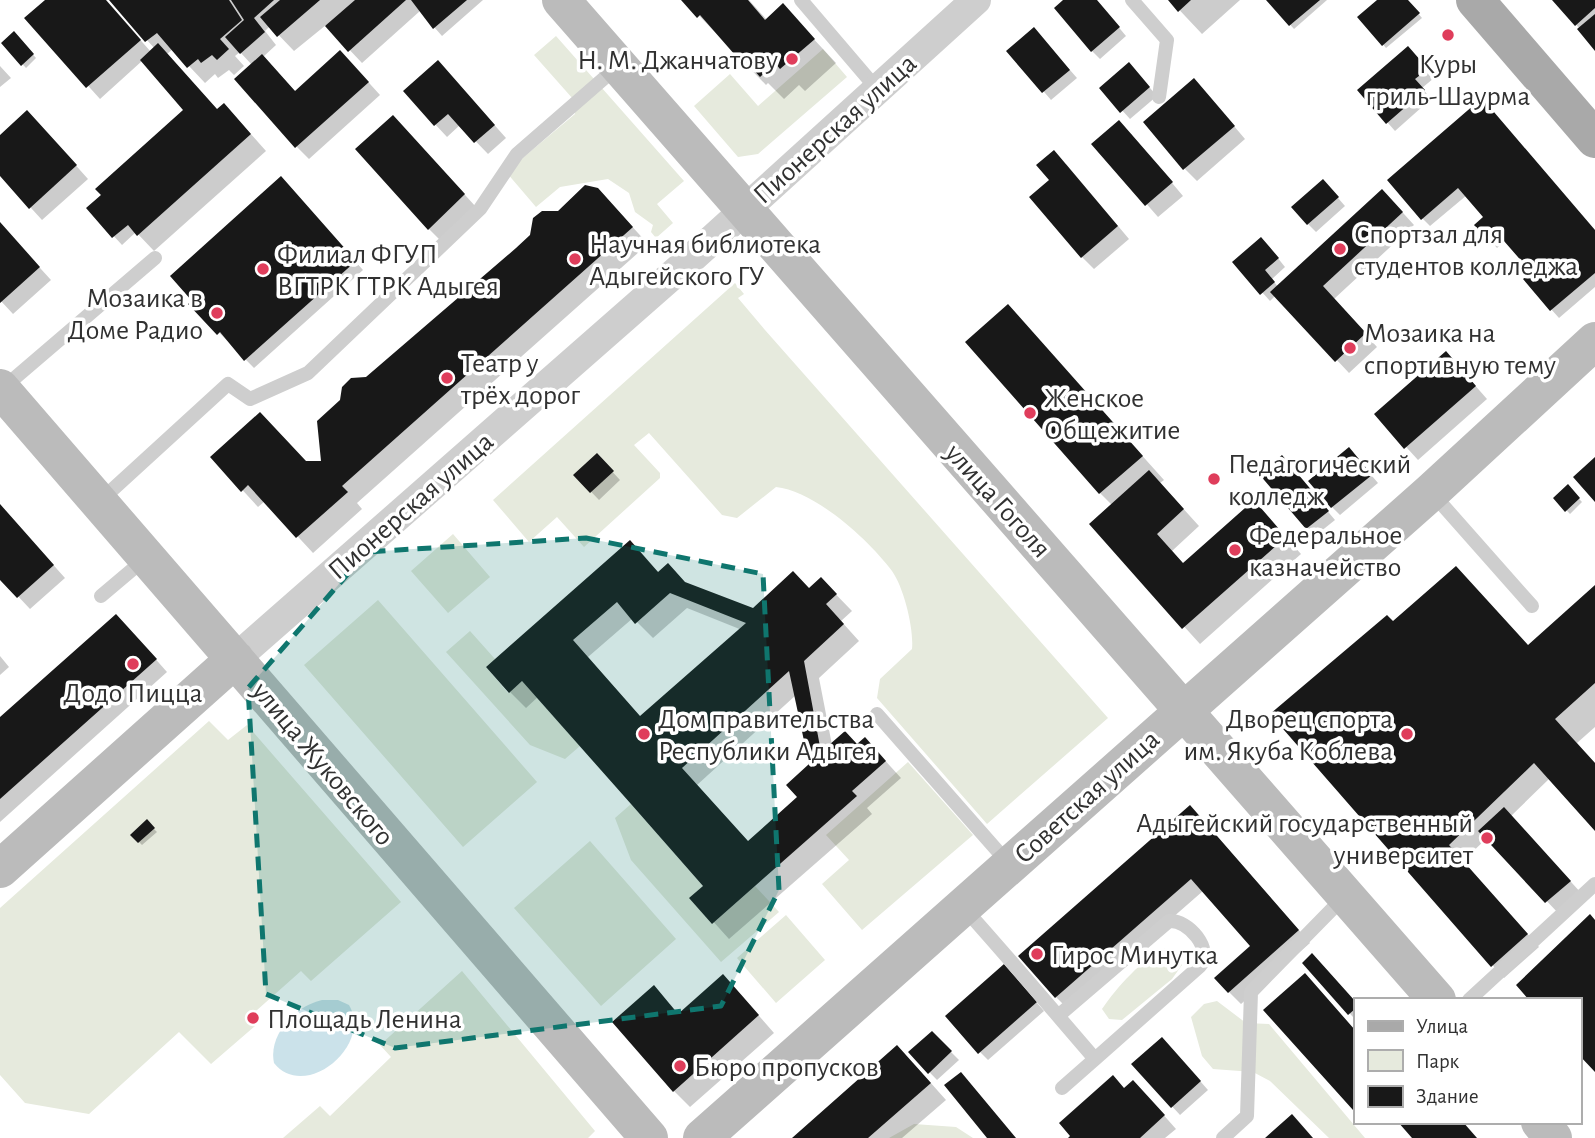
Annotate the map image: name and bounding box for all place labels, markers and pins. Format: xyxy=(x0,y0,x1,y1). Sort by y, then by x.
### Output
marker: Куры гриль-Шаурма xyxy=(1440,27,1456,43)
place label: Н. М. Джанчатову xyxy=(577,47,778,75)
marker: Н. М. Джанчатову xyxy=(784,51,800,67)
place label: Куры гриль-Шаурма xyxy=(1366,51,1531,111)
place label: Спортзал для студентов колледжа xyxy=(1354,221,1578,281)
place label: Научная библиотека Адыгейского ГУ xyxy=(589,231,821,291)
place label: Филиал ФГУП ВГТРК ГТРК Адыгея xyxy=(277,241,499,301)
marker: Спортзал для студентов колледжа xyxy=(1332,241,1348,257)
marker: Научная библиотека Адыгейского ГУ xyxy=(567,251,583,267)
marker: Филиал ФГУП ВГТРК ГТРК Адыгея xyxy=(255,261,271,277)
place label: Мозаика в Доме Радио xyxy=(68,285,203,345)
marker: Мозаика в Доме Радио xyxy=(209,305,225,321)
place label: Мозаика на спортивную тему xyxy=(1364,320,1556,380)
marker: Мозаика на спортивную тему xyxy=(1342,340,1358,356)
place label: Театр у трёх дорог xyxy=(460,350,580,410)
marker: Театр у трёх дорог xyxy=(439,370,455,386)
place label: Женское Общежитие xyxy=(1044,385,1180,445)
marker: Женское Общежитие xyxy=(1022,405,1038,421)
place label: Педагогический колледж xyxy=(1228,451,1411,511)
marker: Педагогический колледж xyxy=(1206,471,1222,487)
place label: Федеральное казначейство xyxy=(1249,522,1402,582)
marker: Федеральное казначейство xyxy=(1227,542,1243,558)
marker: Додо Пицца xyxy=(125,656,141,672)
place label: Додо Пицца xyxy=(63,680,203,708)
place label: Дом правительства Республики Адыгея xyxy=(658,706,877,766)
place label: Дворец спорта им. Якуба Коблева xyxy=(1184,706,1393,766)
marker: Дом правительства Республики Адыгея xyxy=(636,726,652,742)
marker: Дворец спорта им. Якуба Коблева xyxy=(1399,726,1415,742)
place label: Адыгейский государственный университет xyxy=(1136,810,1474,870)
marker: Адыгейский государственный университет xyxy=(1479,830,1495,846)
place label: Гирос Минутка xyxy=(1051,942,1218,970)
marker: Гирос Минутка xyxy=(1029,946,1045,962)
place label: Площадь Ленина xyxy=(267,1006,462,1034)
marker: Площадь Ленина xyxy=(245,1010,261,1026)
place label: Бюро пропусков xyxy=(694,1054,879,1082)
marker: Бюро пропусков xyxy=(672,1058,688,1074)

